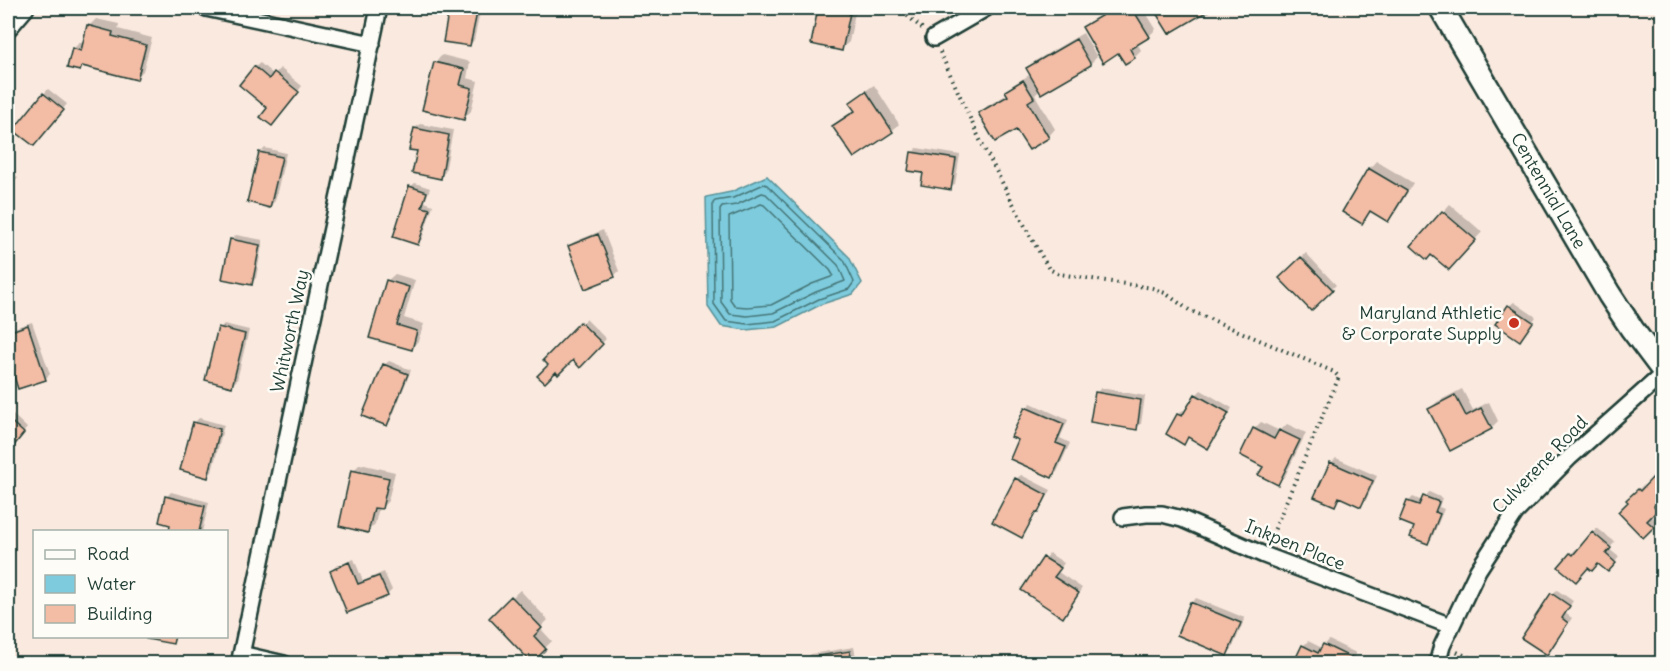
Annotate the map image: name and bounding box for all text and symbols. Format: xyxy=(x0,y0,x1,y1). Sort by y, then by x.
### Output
street label: Centennial Lane xyxy=(1506,128,1592,253)
street label: Whitworth Way xyxy=(265,267,314,395)
place label: Maryland Athletic & Corporate Supply xyxy=(1342,301,1502,345)
marker: Maryland Athletic & Corporate Supply xyxy=(1507,316,1521,330)
street label: Culverene Road xyxy=(1487,410,1593,519)
street label: Inkpen Place xyxy=(1242,514,1348,575)
legend xyxy=(33,530,228,638)
text: Road xyxy=(87,542,130,565)
text: Water xyxy=(87,572,137,595)
text: Building xyxy=(87,602,152,625)

